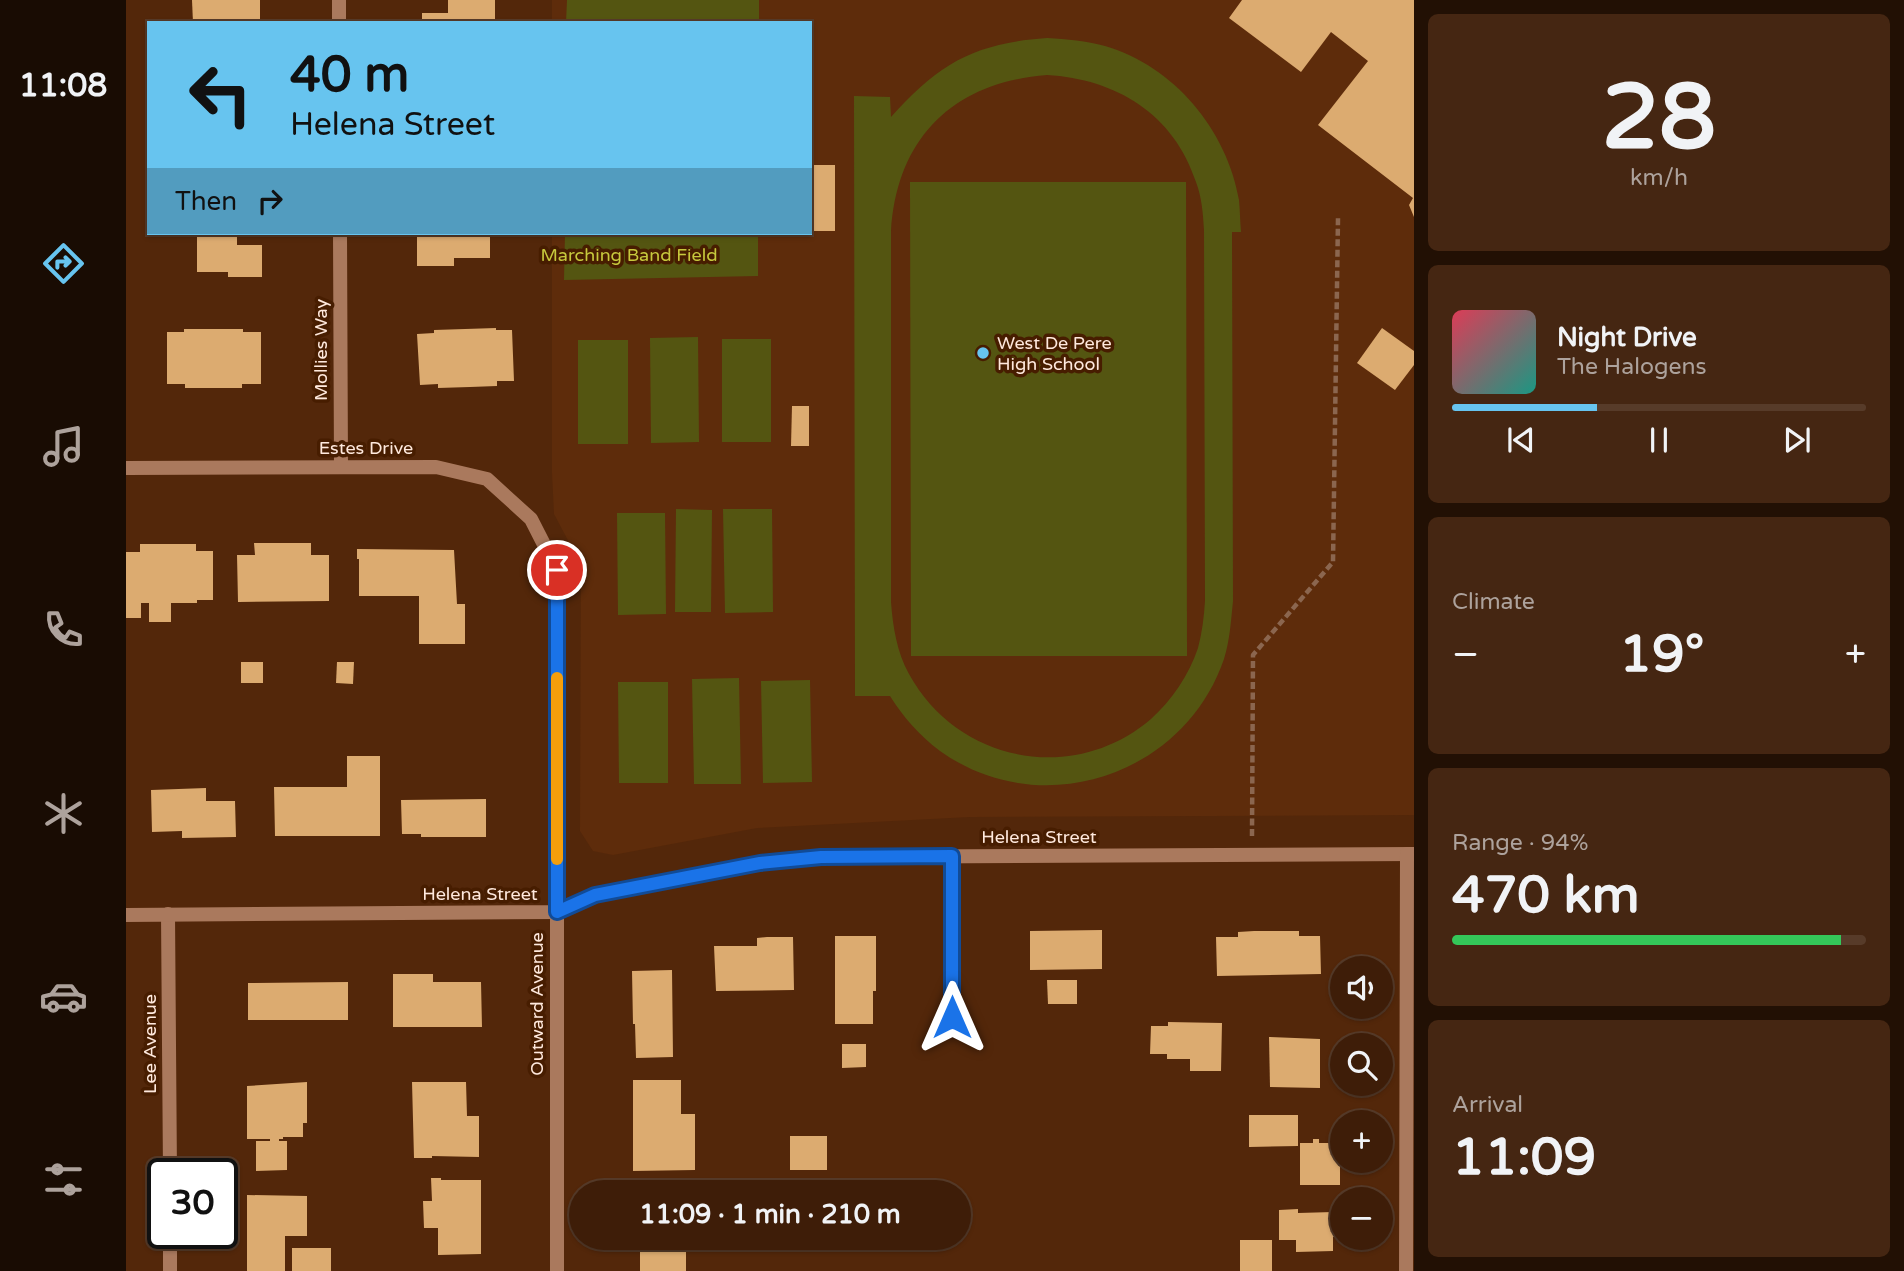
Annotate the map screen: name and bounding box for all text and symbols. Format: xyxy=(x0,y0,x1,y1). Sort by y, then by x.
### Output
text: 40 m xyxy=(290,46,409,105)
icon: left xyxy=(175,49,266,140)
text: 28 xyxy=(1602,63,1716,173)
text: 11:08 xyxy=(19,67,107,105)
text: Helena Street xyxy=(290,106,495,144)
text: km/h xyxy=(1630,164,1688,192)
icon: right xyxy=(251,182,289,220)
text: Then xyxy=(175,186,237,217)
icon: directions xyxy=(39,239,88,288)
park label: Marching Band Field xyxy=(540,244,718,266)
street label: Mollies Way xyxy=(310,299,332,401)
text: Night Drive xyxy=(1557,322,1697,353)
place label: West De Pere High School xyxy=(997,332,1112,375)
marker: West De Pere High School xyxy=(975,345,991,361)
text: The Halogens xyxy=(1557,353,1706,381)
icon: previous xyxy=(1502,421,1540,459)
icon: pause xyxy=(1640,421,1678,459)
icon: next xyxy=(1778,421,1816,459)
icon: music xyxy=(39,422,88,471)
street label: Estes Drive xyxy=(319,437,413,459)
pin xyxy=(527,540,587,600)
icon: arrive xyxy=(538,551,576,589)
text: Climate xyxy=(1452,588,1535,616)
icon: phone xyxy=(39,605,88,654)
text: 19° xyxy=(1619,623,1704,686)
text: − xyxy=(1452,632,1479,678)
text: + xyxy=(1845,632,1866,678)
icon: climate xyxy=(39,789,88,838)
street label: Helena Street xyxy=(981,826,1097,848)
text: Range · 94% xyxy=(1452,829,1588,857)
text: 470 km xyxy=(1452,864,1640,927)
street label: Helena Street xyxy=(422,883,538,905)
street label: Outward Avenue xyxy=(526,932,548,1076)
map controls xyxy=(1330,956,1393,1250)
button: sound xyxy=(1330,956,1393,1019)
icon: car xyxy=(39,972,88,1021)
position arrow xyxy=(915,980,989,1054)
street label: Lee Avenue xyxy=(139,994,161,1094)
button: search xyxy=(1330,1033,1393,1096)
text: Arrival xyxy=(1452,1091,1523,1119)
button: + xyxy=(1330,1110,1393,1173)
text: 11:09 xyxy=(1452,1126,1596,1189)
icon: filters xyxy=(39,1155,88,1204)
speed limit sign: 30 xyxy=(147,1158,238,1249)
button: − xyxy=(1330,1187,1393,1250)
text: 11:09 · 1 min · 210 m xyxy=(639,1199,901,1230)

